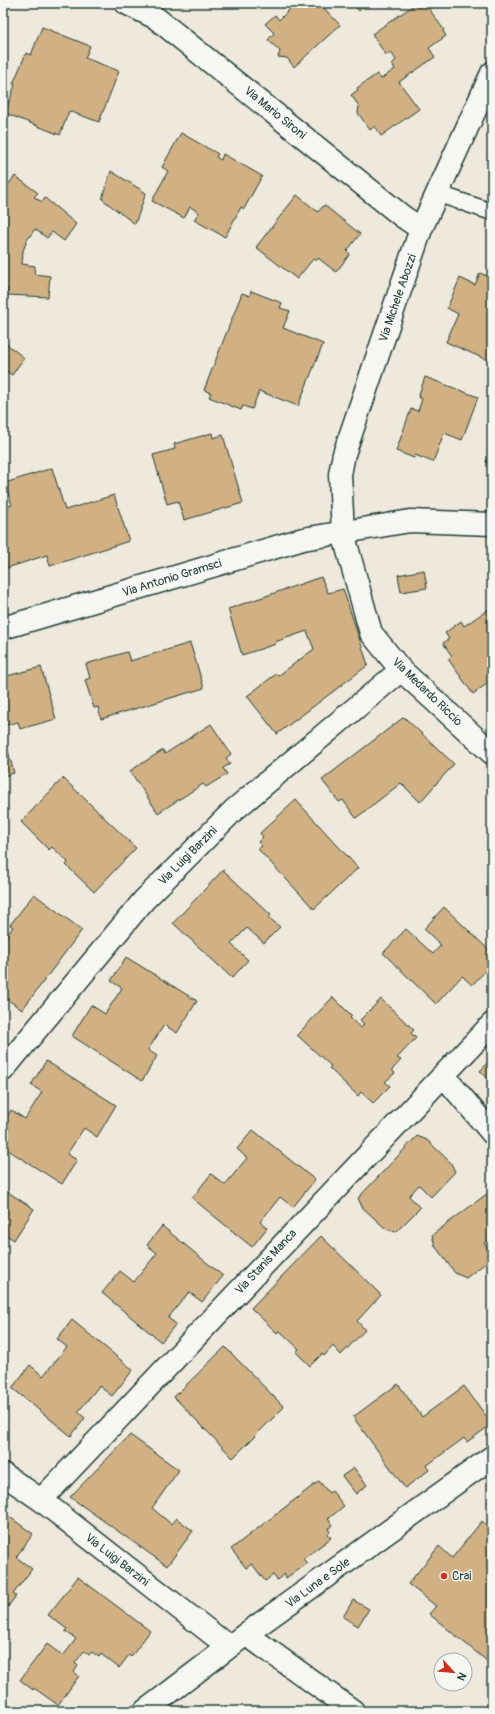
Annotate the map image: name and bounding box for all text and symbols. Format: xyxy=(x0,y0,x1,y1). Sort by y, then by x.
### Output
street label: Via Mario Sironi xyxy=(241,83,309,143)
street label: Via Michele Abozzi xyxy=(376,252,420,344)
street label: Via Antonio Gramsci xyxy=(121,556,223,600)
street label: Via Medardo Riccio xyxy=(389,655,466,730)
street label: Via Luigi Barzini xyxy=(155,823,221,889)
street label: Via Stanis Manca xyxy=(232,1226,300,1298)
street label: Via Luigi Barzini xyxy=(82,1530,152,1590)
street label: Via Luna e Sole xyxy=(283,1555,353,1611)
place label: Crai xyxy=(452,1569,471,1584)
marker: Crai xyxy=(439,1571,449,1581)
north arrow xyxy=(433,1652,473,1692)
text: N xyxy=(454,1670,469,1683)

